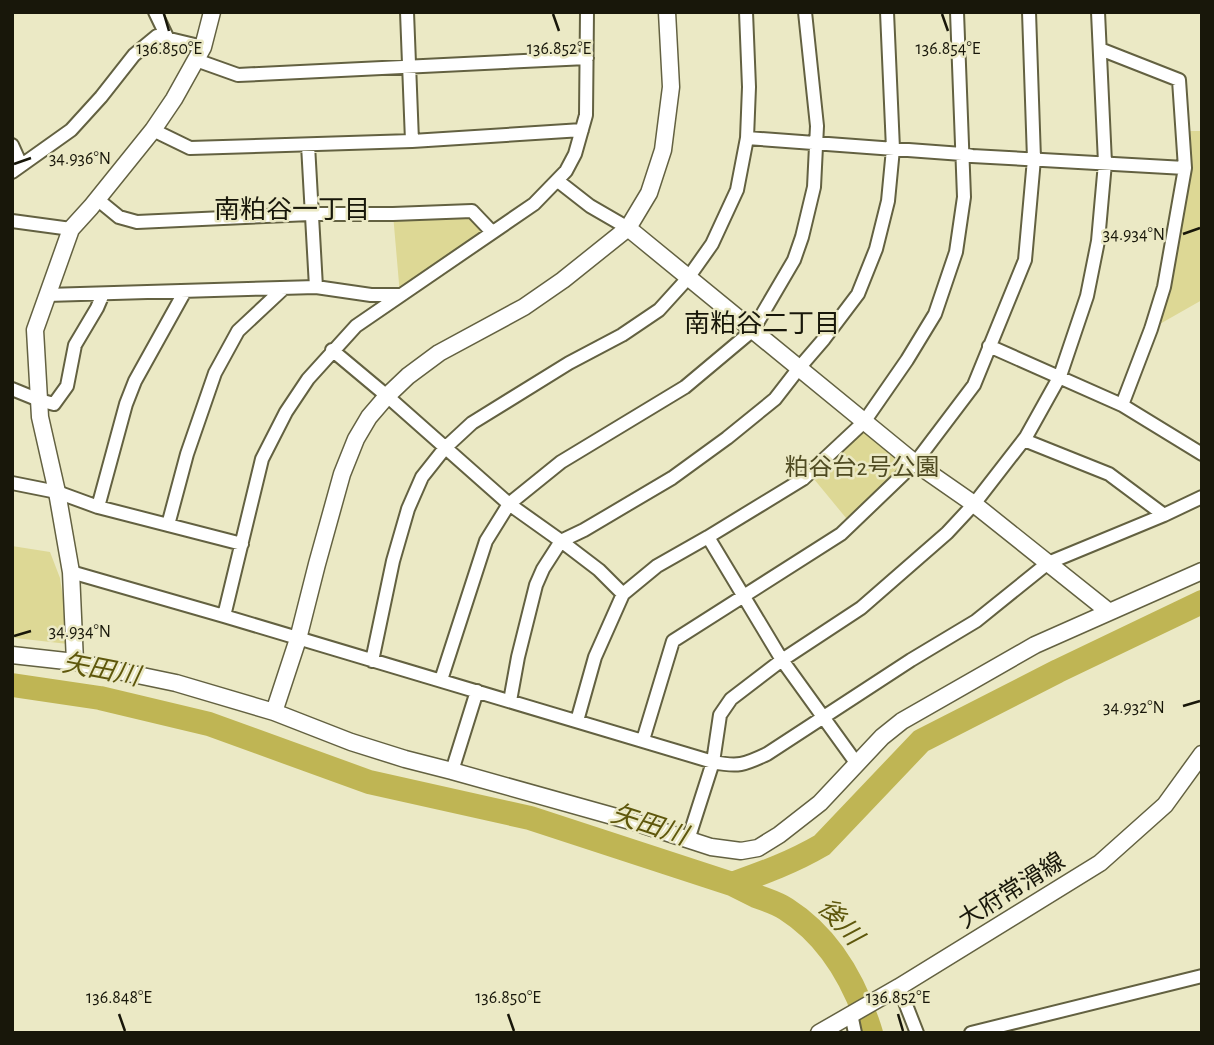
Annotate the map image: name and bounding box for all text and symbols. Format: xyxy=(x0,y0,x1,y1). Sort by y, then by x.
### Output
text: 136.850°E xyxy=(136,40,202,58)
text: 136.852°E xyxy=(527,40,592,58)
text: 136.854°E xyxy=(916,40,981,58)
text: 34.936°N xyxy=(49,150,111,168)
district label: 南粕谷一丁目 xyxy=(214,196,370,223)
text: 34.934°N xyxy=(1103,226,1165,244)
district label: 南粕谷二丁目 xyxy=(684,310,840,337)
park label: 粕谷台2号公園 xyxy=(785,454,939,480)
text: 34.934°N xyxy=(49,623,111,641)
water label: 矢田川 xyxy=(60,649,145,691)
text: 34.932°N xyxy=(1103,699,1165,717)
water label: 矢田川 xyxy=(608,800,693,850)
street label: 大府常滑線 xyxy=(954,847,1069,933)
water label: 後川 xyxy=(813,893,870,952)
text: 136.848°E xyxy=(86,989,152,1007)
text: 136.850°E xyxy=(475,989,541,1007)
text: 136.852°E xyxy=(866,989,931,1007)

